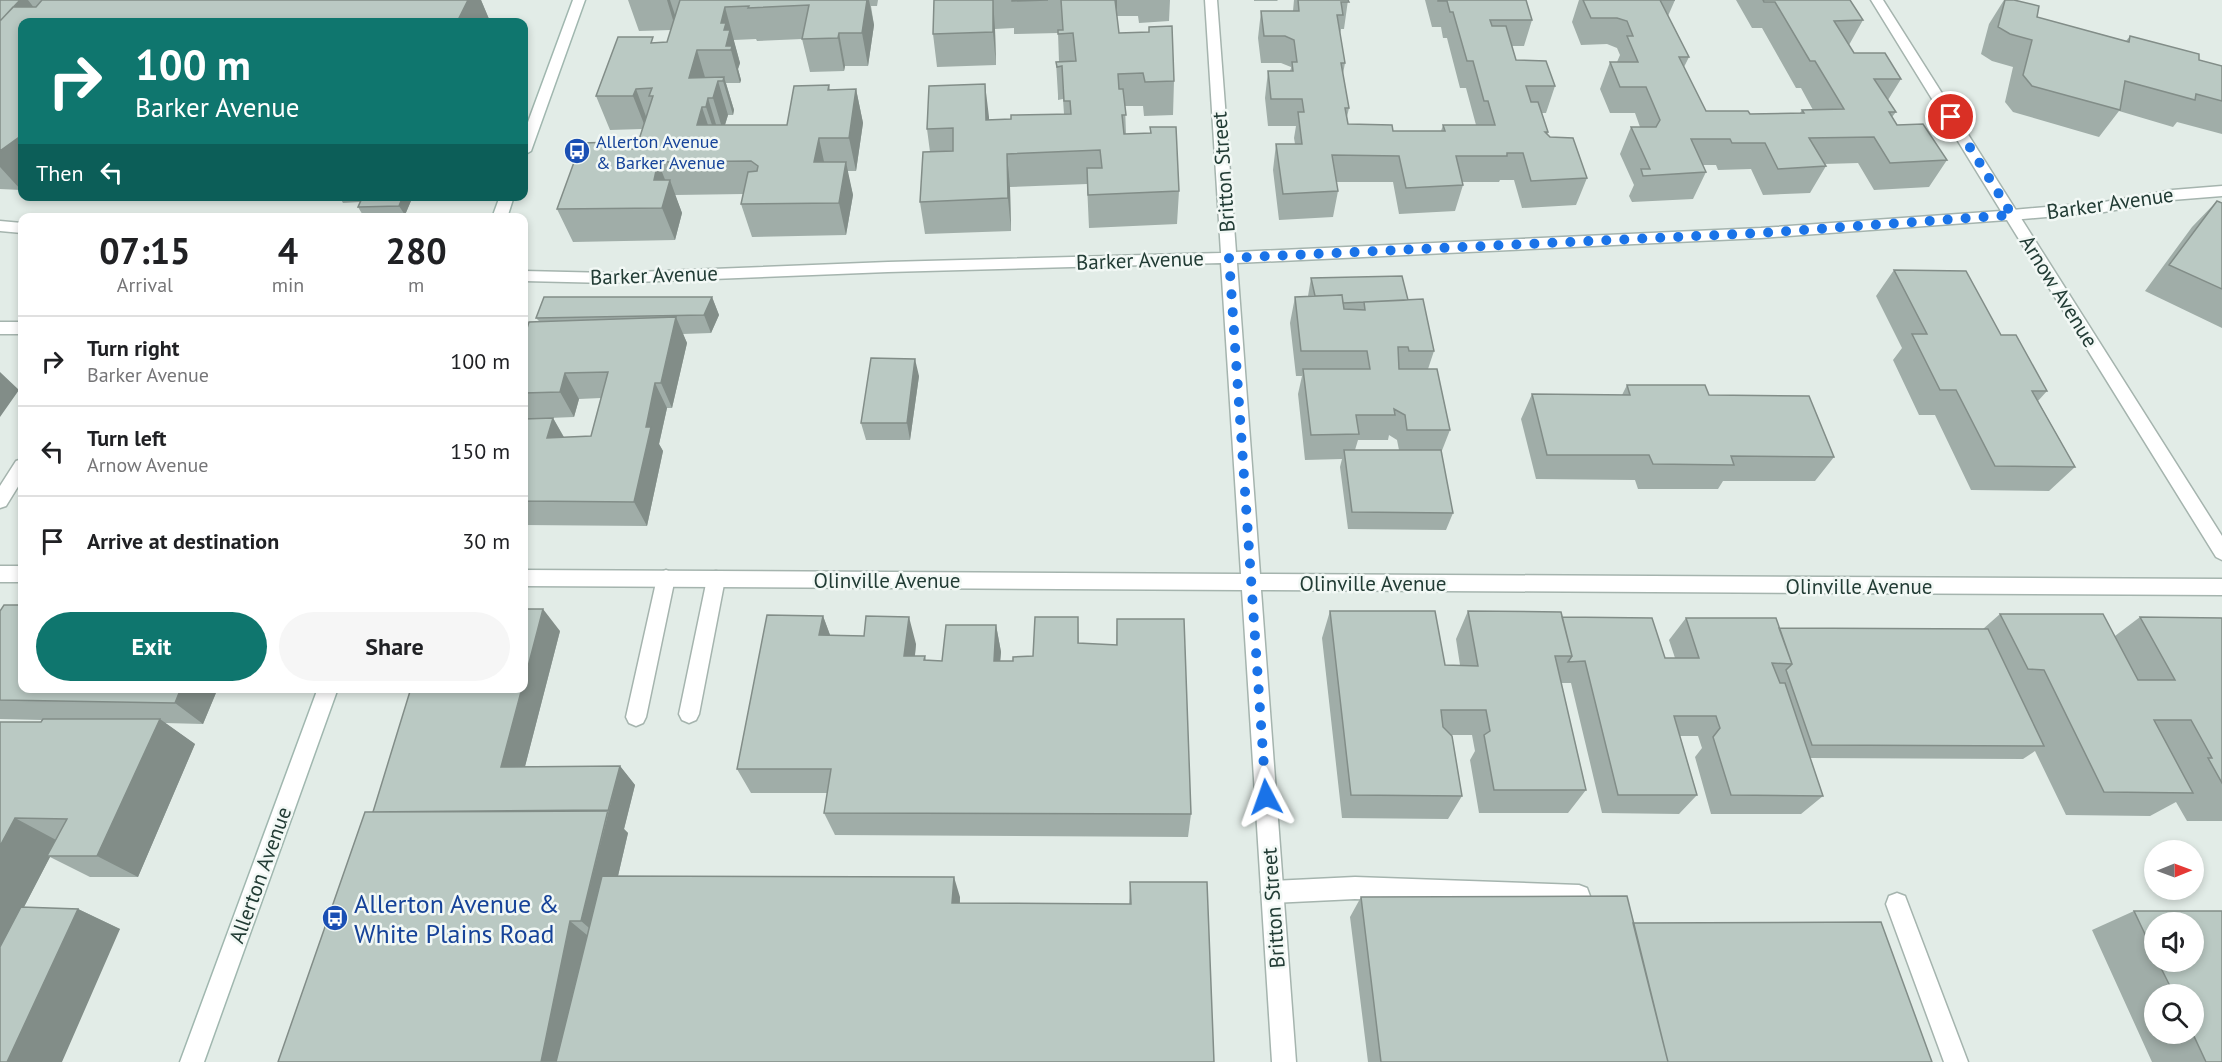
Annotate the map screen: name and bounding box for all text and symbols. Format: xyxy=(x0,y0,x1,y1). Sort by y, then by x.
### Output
text: 100 m xyxy=(135,37,251,92)
icon: right xyxy=(36,42,114,120)
text: Barker Avenue xyxy=(135,90,300,124)
pin xyxy=(1925,91,1976,142)
icon: arrive xyxy=(1934,100,1967,133)
street label: Britton Street xyxy=(1205,111,1241,233)
place label: Allerton Avenue & Barker Avenue xyxy=(596,130,725,174)
bus stop icon: Allerton Avenue & Barker Avenue xyxy=(562,136,592,166)
icon: left xyxy=(95,156,128,189)
text: Then xyxy=(36,159,83,187)
street label: Barker Avenue xyxy=(2045,181,2175,225)
text: 07:15 xyxy=(99,227,191,274)
text: 4 xyxy=(278,227,298,274)
text: 280 xyxy=(386,227,447,274)
street label: Arnow Avenue xyxy=(2014,230,2104,352)
street label: Barker Avenue xyxy=(1076,244,1204,276)
street label: Barker Avenue xyxy=(590,259,718,291)
text: Arrival xyxy=(117,272,173,298)
text: min xyxy=(272,272,304,298)
text: m xyxy=(408,272,424,298)
text: Turn right xyxy=(87,334,179,362)
icon: right xyxy=(36,345,69,378)
text: 100 m xyxy=(450,347,510,375)
text: Barker Avenue xyxy=(87,362,209,388)
text: Turn left xyxy=(87,424,167,452)
icon: left xyxy=(36,435,69,468)
text: 150 m xyxy=(450,437,510,465)
text: Arnow Avenue xyxy=(87,452,208,478)
icon: arrive xyxy=(36,525,69,558)
text: Arrive at destination xyxy=(87,527,279,555)
text: 30 m xyxy=(462,527,510,555)
street label: Olinville Avenue xyxy=(814,567,960,594)
street label: Olinville Avenue xyxy=(1300,570,1446,597)
street label: Olinville Avenue xyxy=(1786,573,1932,600)
button: Exit xyxy=(36,612,267,681)
button: Share xyxy=(279,612,510,681)
position arrow xyxy=(1234,765,1298,829)
street label: Allerton Avenue xyxy=(223,803,297,947)
north arrow xyxy=(2144,840,2204,900)
map controls xyxy=(2144,840,2204,1044)
street label: Britton Street xyxy=(1255,847,1291,969)
place label: Allerton Avenue & White Plains Road xyxy=(354,887,559,950)
bus stop icon: Allerton Avenue & White Plains Road xyxy=(320,903,350,933)
button: sound xyxy=(2144,912,2204,972)
button: search xyxy=(2144,984,2204,1044)

